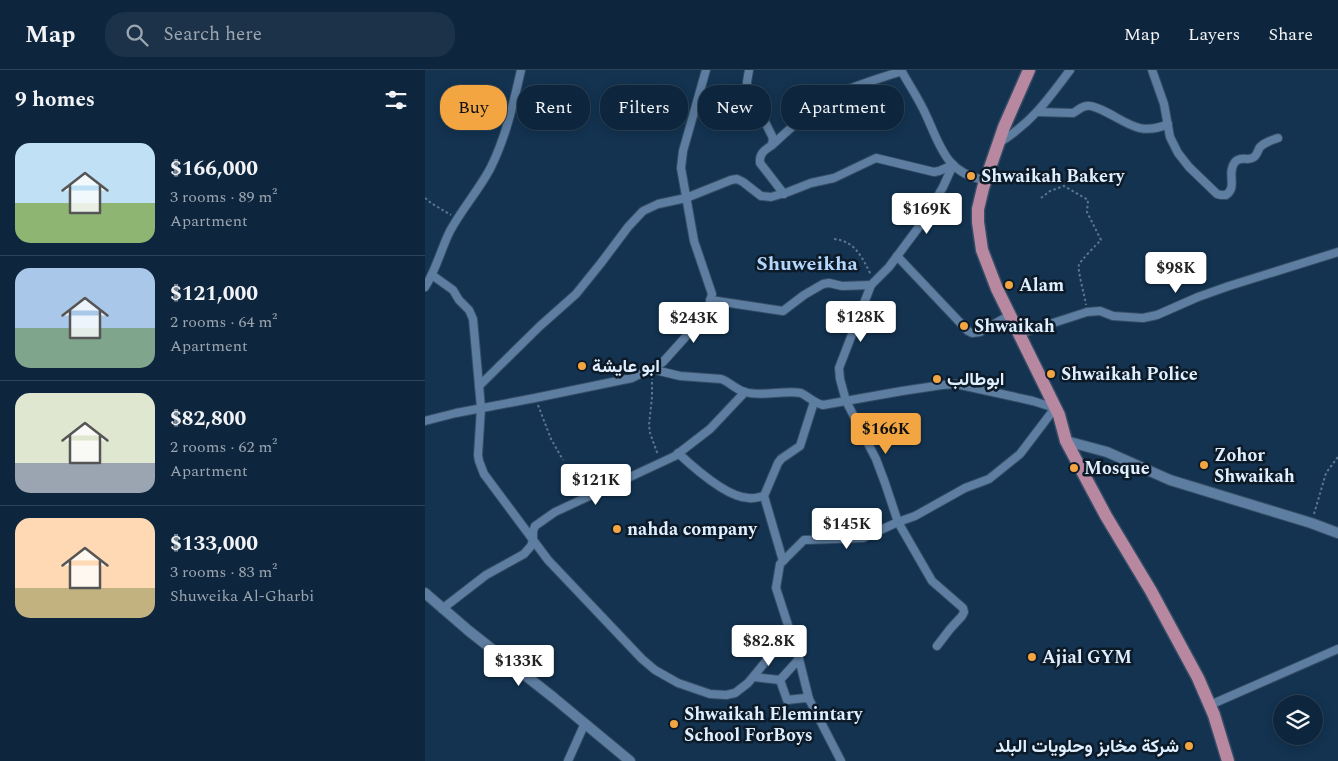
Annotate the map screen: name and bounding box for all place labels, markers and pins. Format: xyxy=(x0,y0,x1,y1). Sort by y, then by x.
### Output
place label: Shwaikah Bakery xyxy=(981,163,1126,190)
marker: Shwaikah Bakery xyxy=(965,170,977,182)
pin: $169K xyxy=(892,192,962,235)
pin: $98K xyxy=(1146,252,1206,294)
place label: Alam xyxy=(1019,272,1064,299)
marker: Alam xyxy=(1003,279,1015,291)
pin: $128K xyxy=(826,300,896,343)
pin: $243K xyxy=(659,302,729,344)
place label: Shwaikah xyxy=(974,313,1055,340)
marker: Shwaikah xyxy=(958,320,970,332)
place label: ابو عايشة xyxy=(592,353,660,380)
marker: ابو عايشة xyxy=(576,360,588,372)
place label: Shwaikah Police xyxy=(1061,361,1198,388)
place label: ابوطالب xyxy=(947,366,1004,393)
marker: Shwaikah Police xyxy=(1045,368,1057,380)
marker: ابوطالب xyxy=(931,373,943,385)
pin: $166K xyxy=(851,412,921,455)
place label: Zohor Shwaikah xyxy=(1214,442,1295,490)
place label: Mosque xyxy=(1084,455,1150,482)
marker: Zohor Shwaikah xyxy=(1198,459,1210,471)
marker: Mosque xyxy=(1068,462,1080,474)
pin: $121K xyxy=(561,464,631,506)
pin: $145K xyxy=(812,508,882,550)
place label: nahda company xyxy=(627,516,758,543)
marker: nahda company xyxy=(611,523,623,535)
pin: $82.8K xyxy=(728,624,810,667)
pin: $133K xyxy=(484,644,554,687)
place label: Ajial GYM xyxy=(1042,644,1132,671)
marker: Ajial GYM xyxy=(1026,651,1038,663)
place label: Shwaikah Elemintary School ForBoys xyxy=(684,701,864,749)
marker: Shwaikah Elemintary School ForBoys xyxy=(668,718,680,730)
place label: شركة مخابز وحلويات البلد xyxy=(995,733,1179,760)
marker: شركة مخابز وحلويات البلد xyxy=(1183,740,1195,752)

